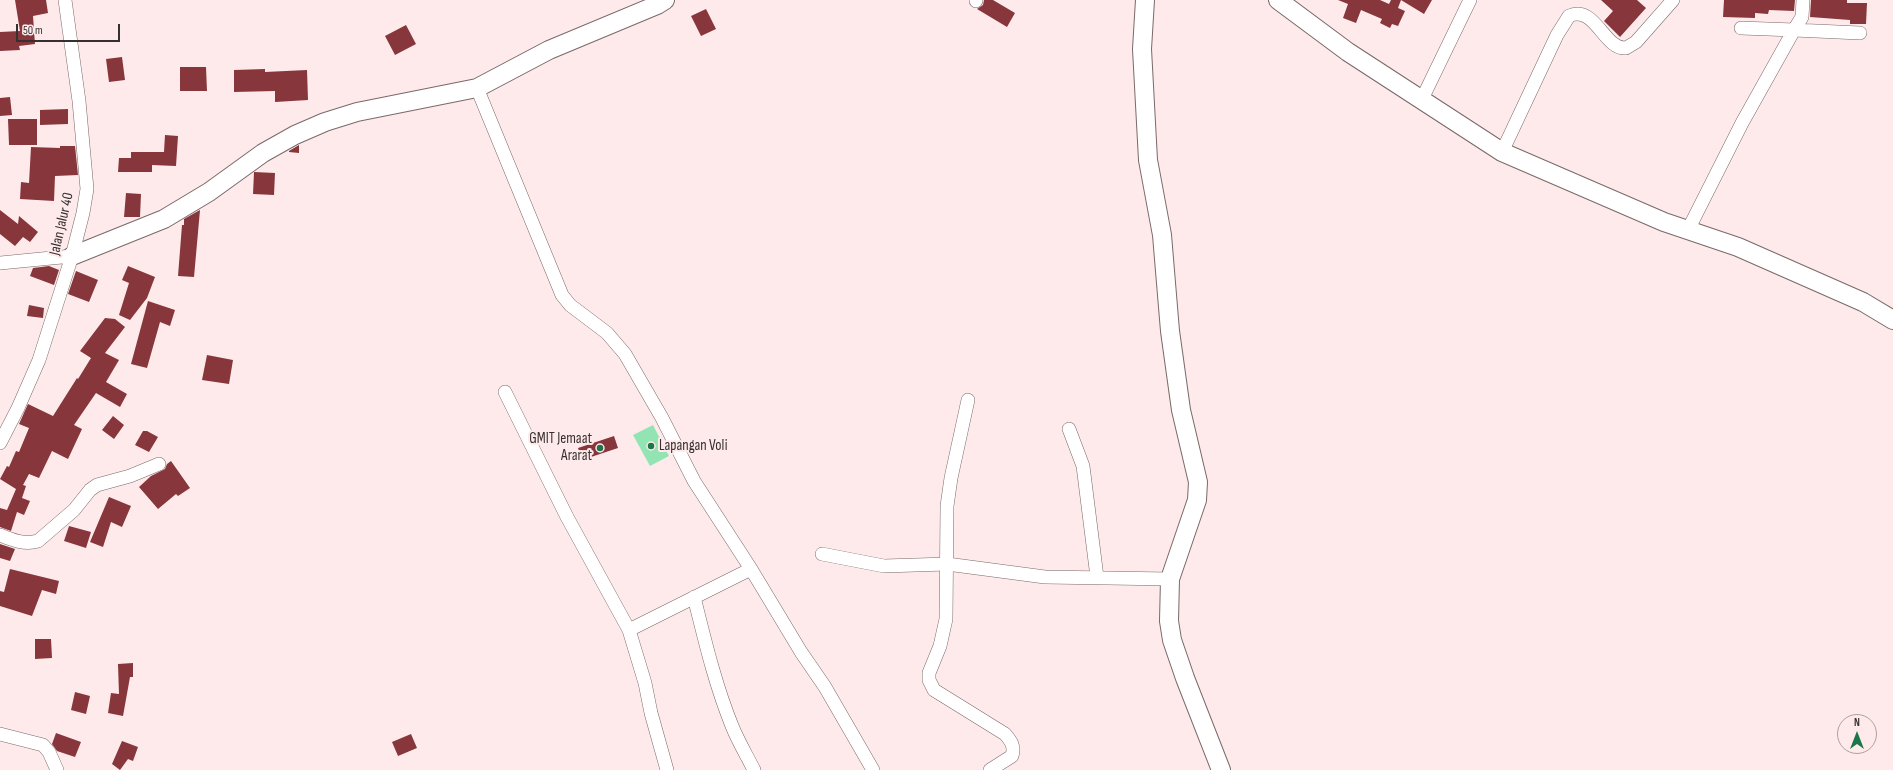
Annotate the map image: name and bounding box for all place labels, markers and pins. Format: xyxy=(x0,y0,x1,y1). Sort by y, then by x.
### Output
place label: GMIT Jemaat Ararat xyxy=(529,430,592,465)
place label: Lapangan Voli xyxy=(659,437,727,455)
marker: Lapangan Voli xyxy=(646,441,656,451)
marker: GMIT Jemaat Ararat xyxy=(595,443,605,453)

